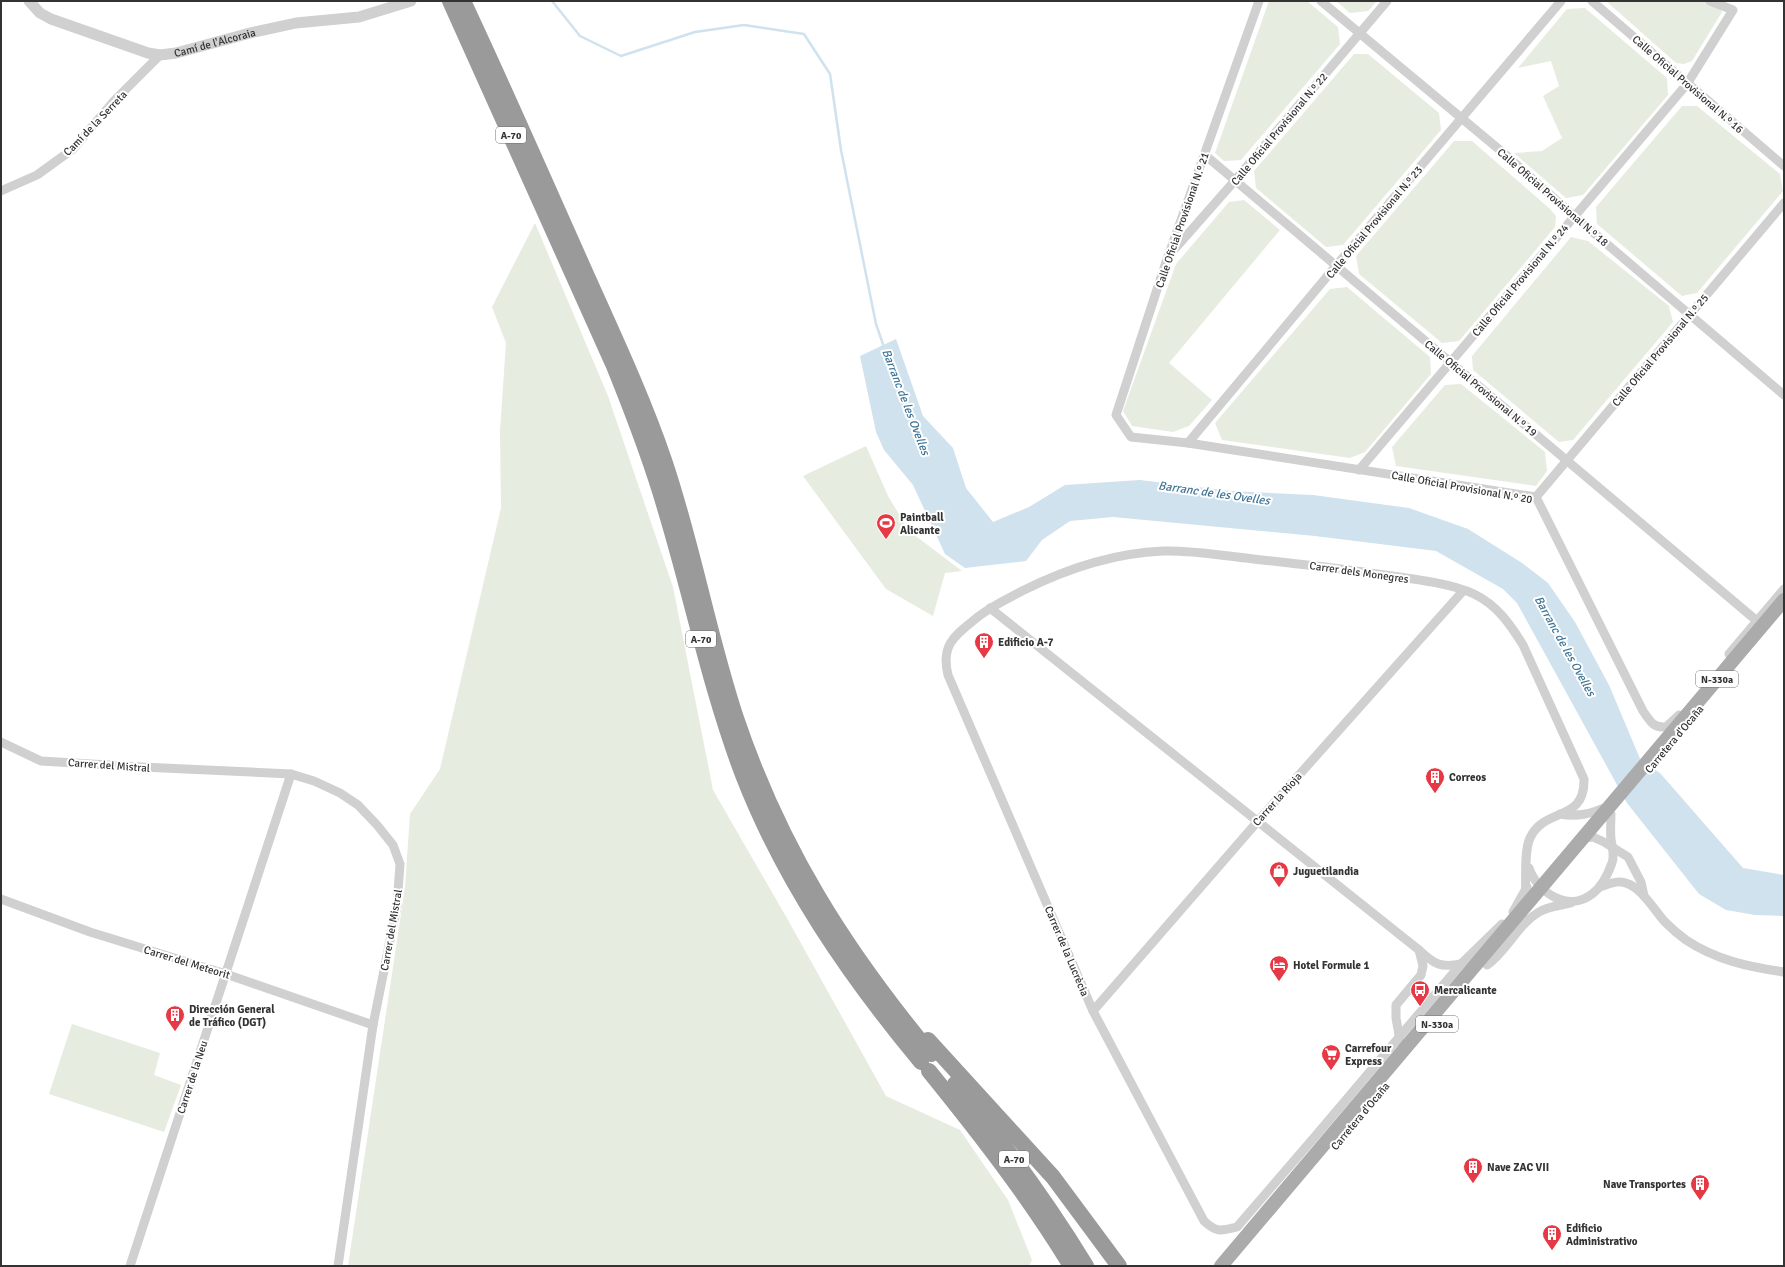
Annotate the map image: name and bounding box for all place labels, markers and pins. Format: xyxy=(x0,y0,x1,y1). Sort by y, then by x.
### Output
place label: Paintball Alicante xyxy=(900,511,944,537)
sports icon: Paintball Alicante xyxy=(875,512,897,540)
building icon: Edificio A-7 xyxy=(973,631,995,659)
place label: Edificio A-7 xyxy=(998,636,1054,649)
building icon: Correos xyxy=(1424,766,1446,794)
place label: Correos xyxy=(1449,771,1486,784)
shop icon: Juguetilandia xyxy=(1268,860,1290,888)
place label: Juguetilandia xyxy=(1293,865,1359,878)
hotel icon: Hotel Formule 1 xyxy=(1268,954,1290,982)
place label: Hotel Formule 1 xyxy=(1293,959,1369,972)
bus stop icon: Mercalicante xyxy=(1409,979,1431,1007)
place label: Mercalicante xyxy=(1434,984,1497,997)
place label: Dirección General de Tráfico (DGT) xyxy=(189,1003,275,1029)
building icon: Dirección General de Tráfico (DGT) xyxy=(164,1004,186,1032)
place label: Carrefour Express xyxy=(1345,1042,1392,1068)
supermarket icon: Carrefour Express xyxy=(1320,1043,1342,1071)
building icon: Nave ZAC VII xyxy=(1462,1156,1484,1184)
place label: Nave ZAC VII xyxy=(1487,1161,1549,1174)
building icon: Nave Transportes xyxy=(1689,1173,1711,1201)
place label: Nave Transportes xyxy=(1603,1178,1686,1191)
place label: Edificio Administrativo xyxy=(1566,1222,1638,1248)
building icon: Edificio Administrativo xyxy=(1541,1223,1563,1251)

